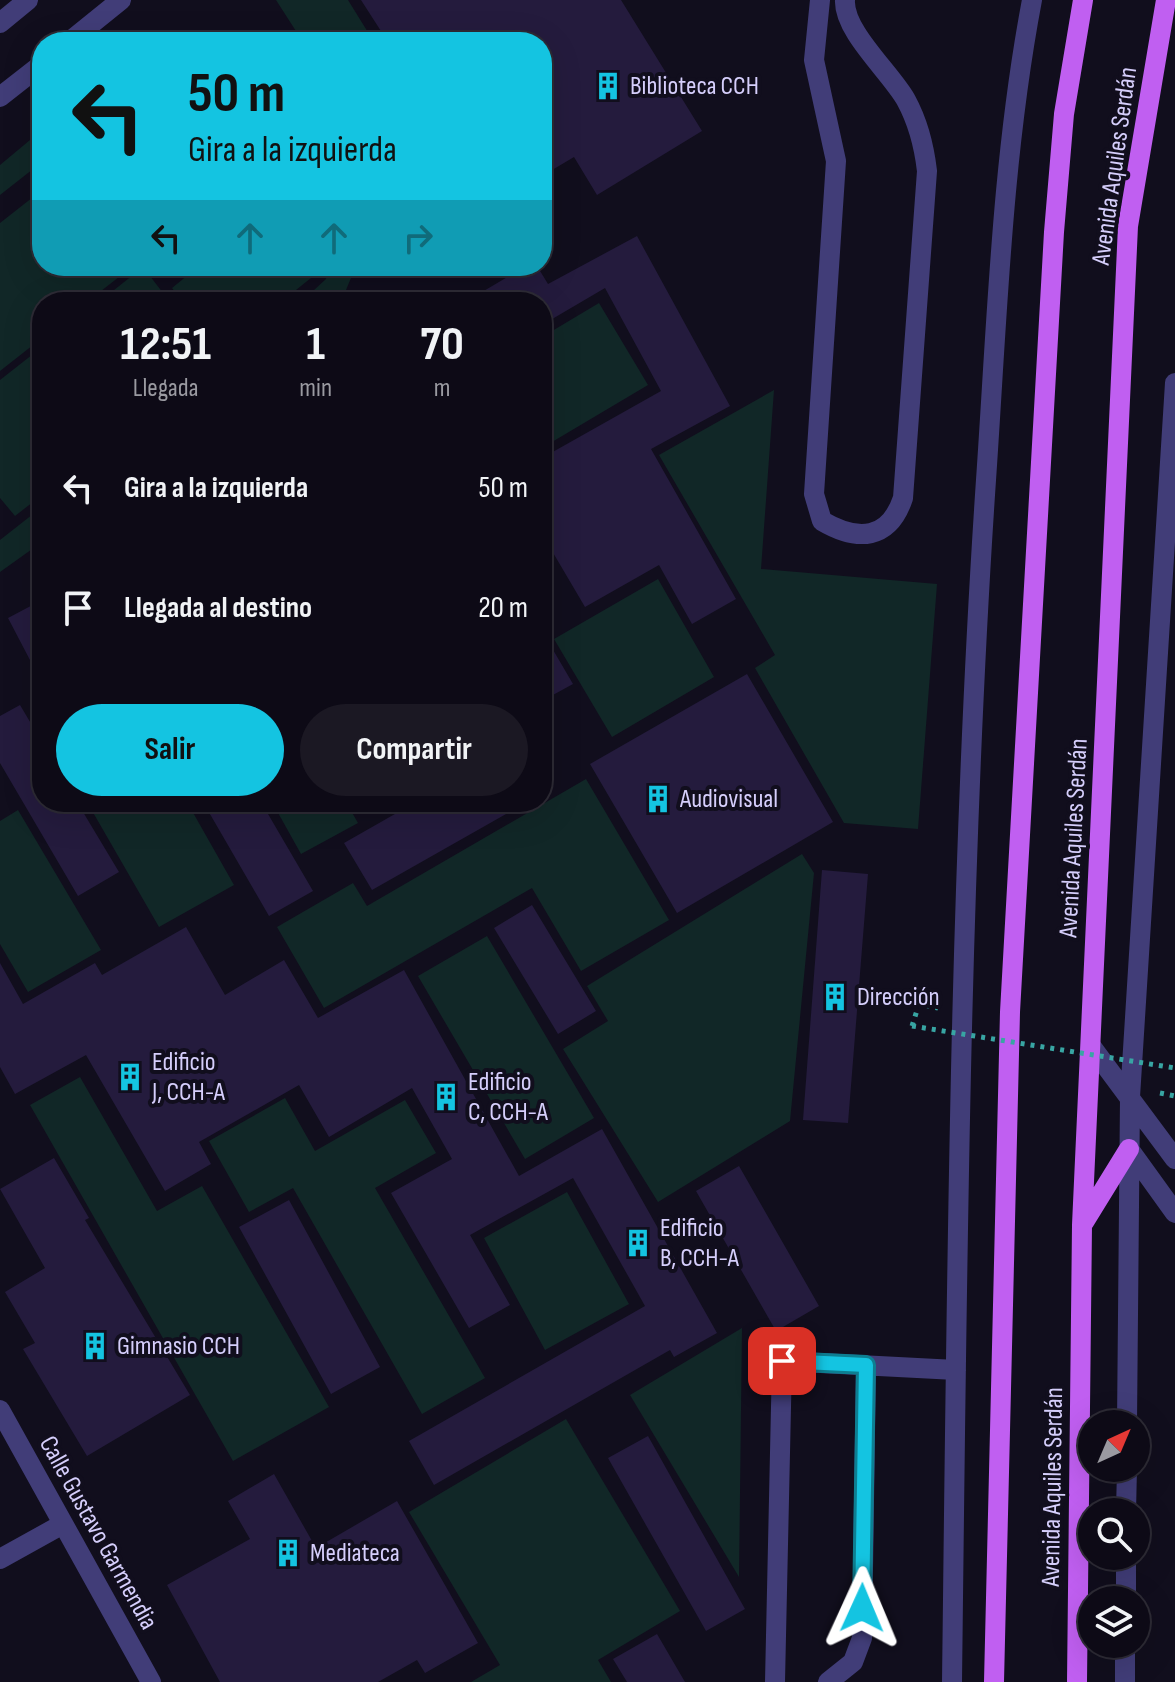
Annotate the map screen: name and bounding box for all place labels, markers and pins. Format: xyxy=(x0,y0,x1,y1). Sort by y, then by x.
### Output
building icon: Biblioteca CCH xyxy=(593,71,623,101)
place label: Biblioteca CCH xyxy=(630,71,759,102)
building icon: Audiovisual xyxy=(643,784,673,814)
place label: Audiovisual xyxy=(679,784,778,815)
building icon: Dirección xyxy=(820,982,850,1012)
place label: Dirección xyxy=(857,982,940,1013)
place label: Edificio J, CCH-A xyxy=(151,1047,226,1108)
building icon: Edificio J, CCH-A xyxy=(115,1062,145,1092)
place label: Edificio C, CCH-A xyxy=(468,1067,549,1128)
building icon: Edificio C, CCH-A xyxy=(431,1082,461,1112)
place label: Edificio B, CCH-A xyxy=(660,1213,740,1274)
building icon: Edificio B, CCH-A xyxy=(623,1228,653,1258)
pin xyxy=(748,1327,816,1395)
building icon: Gimnasio CCH xyxy=(80,1331,110,1361)
place label: Gimnasio CCH xyxy=(117,1331,240,1362)
building icon: Mediateca xyxy=(273,1538,303,1568)
place label: Mediateca xyxy=(310,1538,400,1569)

